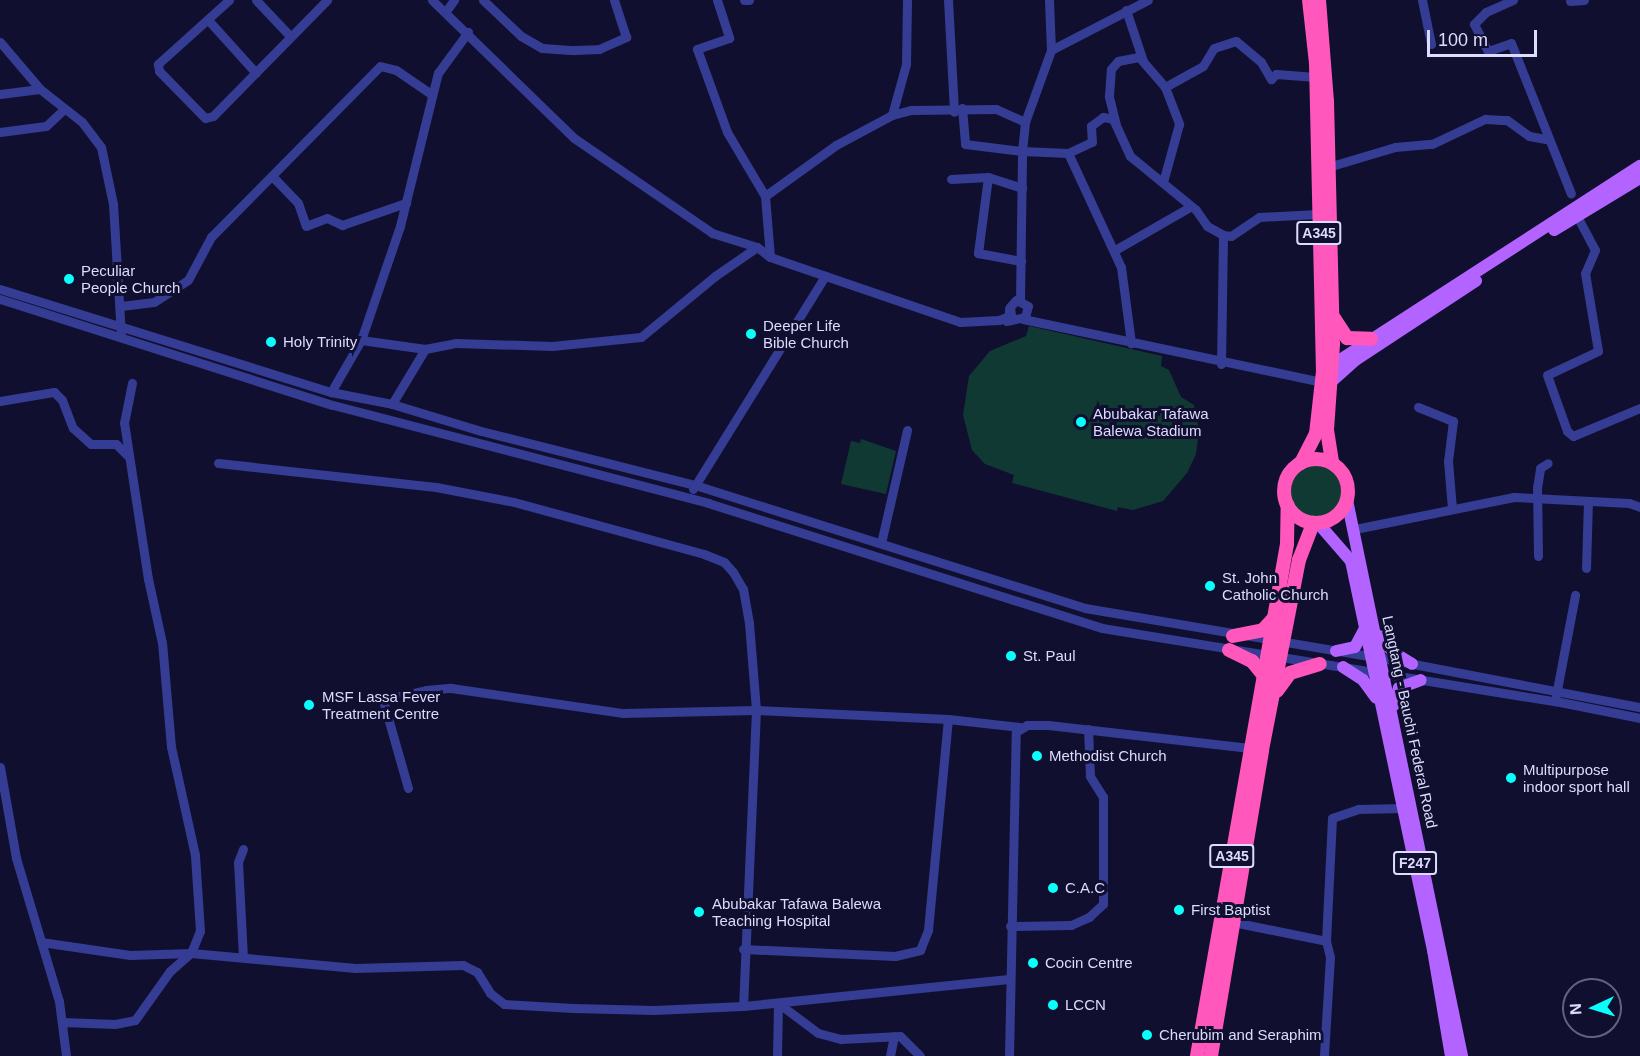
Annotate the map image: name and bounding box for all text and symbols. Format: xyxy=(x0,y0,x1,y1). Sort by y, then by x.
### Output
scale bar xyxy=(1430,18,1540,56)
text: 100 m xyxy=(1438,30,1488,50)
road number: A345 xyxy=(1295,222,1343,244)
place label: Peculiar People Church xyxy=(81,261,180,296)
marker: Peculiar People Church xyxy=(62,272,76,286)
place label: Deeper Life Bible Church xyxy=(763,316,849,351)
marker: Deeper Life Bible Church xyxy=(744,327,758,341)
place label: Holy Trinity xyxy=(283,333,357,351)
marker: Holy Trinity xyxy=(264,335,278,349)
place label: Abubakar Tafawa Balewa Stadium xyxy=(1093,404,1209,439)
marker: Abubakar Tafawa Balewa Stadium xyxy=(1074,415,1088,429)
place label: St. John Catholic Church xyxy=(1222,568,1329,603)
marker: St. John Catholic Church xyxy=(1203,579,1217,593)
street label: Langtang - Bauchi Federal Road xyxy=(1379,614,1441,830)
place label: St. Paul xyxy=(1023,647,1076,665)
marker: St. Paul xyxy=(1004,649,1018,663)
place label: MSF Lassa Fever Treatment Centre xyxy=(322,687,440,722)
marker: MSF Lassa Fever Treatment Centre xyxy=(300,696,318,714)
place label: Methodist Church xyxy=(1049,747,1167,765)
marker: Methodist Church xyxy=(1030,749,1044,763)
place label: Multipurpose indoor sport hall xyxy=(1523,760,1630,795)
marker: Multipurpose indoor sport hall xyxy=(1504,771,1518,785)
road number: A345 xyxy=(1208,845,1256,867)
road number: F247 xyxy=(1392,852,1438,874)
place label: C.A.C xyxy=(1065,879,1105,897)
marker: C.A.C xyxy=(1046,881,1060,895)
place label: Abubakar Tafawa Balewa Teaching Hospital xyxy=(712,894,881,929)
place label: First Baptist xyxy=(1191,901,1270,919)
marker: Abubakar Tafawa Balewa Teaching Hospital xyxy=(690,903,708,921)
marker: First Baptist xyxy=(1172,903,1186,917)
place label: Cocin Centre xyxy=(1045,954,1133,972)
marker: Cocin Centre xyxy=(1026,956,1040,970)
north arrow xyxy=(1562,978,1622,1038)
place label: LCCN xyxy=(1065,996,1106,1014)
marker: LCCN xyxy=(1046,998,1060,1012)
text: N xyxy=(1567,1003,1584,1016)
place label: Cherubim and Seraphim xyxy=(1159,1026,1322,1044)
marker: Cherubim and Seraphim xyxy=(1140,1028,1154,1042)

